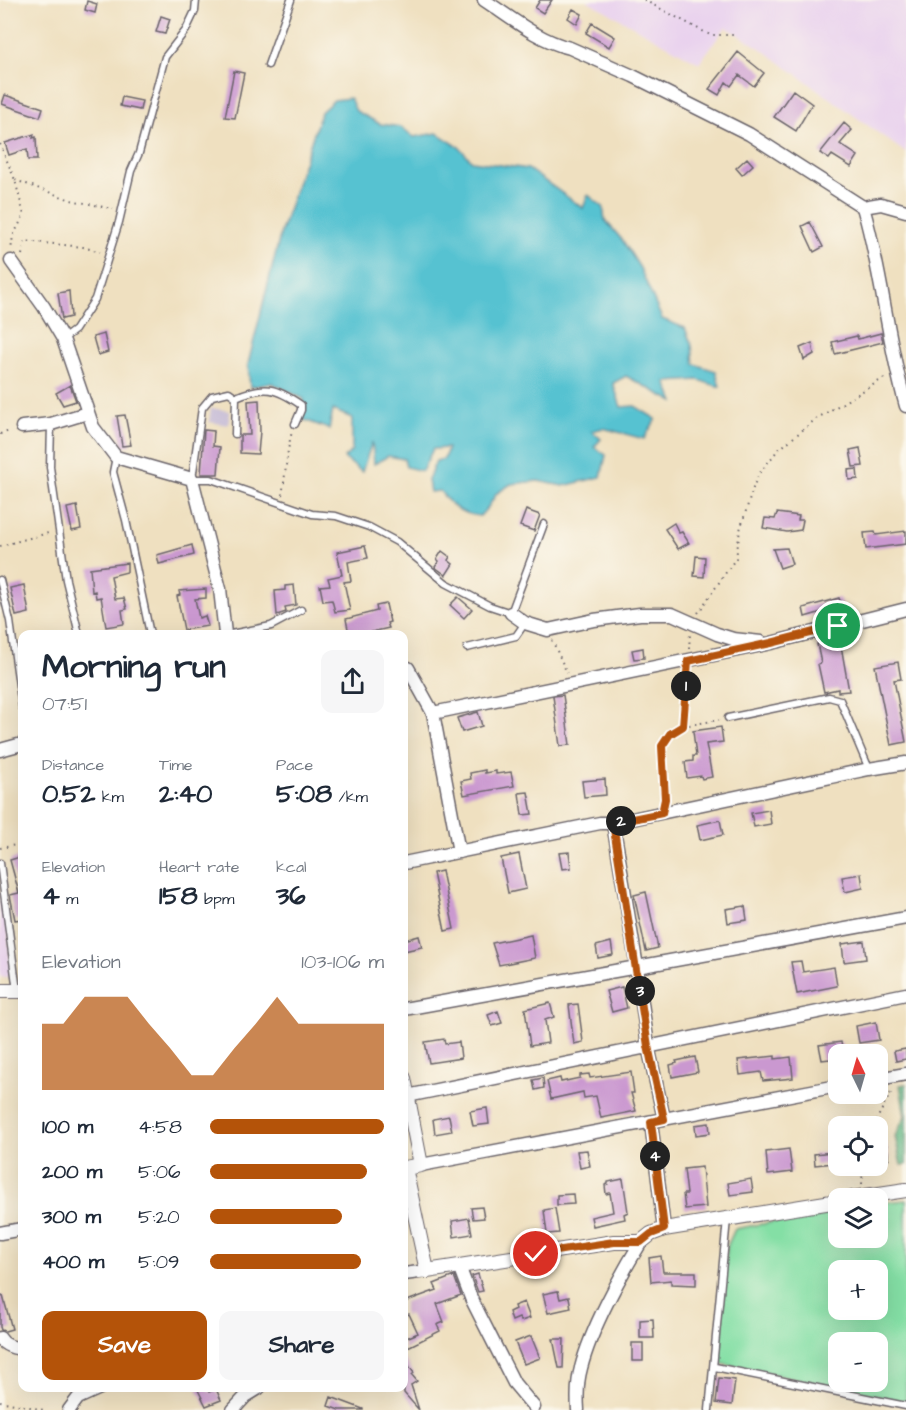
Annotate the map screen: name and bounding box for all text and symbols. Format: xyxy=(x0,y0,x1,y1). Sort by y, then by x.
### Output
pin xyxy=(812,600,863,651)
icon: arrive xyxy=(821,609,854,642)
text: Morning run xyxy=(42,644,226,690)
button: share xyxy=(321,650,384,713)
pin: 1 xyxy=(671,671,701,701)
text: 1 xyxy=(685,675,687,697)
text: 07:51 xyxy=(42,690,87,718)
text: Distance xyxy=(42,754,104,776)
text: Time xyxy=(159,754,193,776)
text: Pace xyxy=(276,754,313,776)
text: 0.52 xyxy=(42,776,95,812)
text: 2:40 xyxy=(159,776,212,812)
text: 5:08 xyxy=(276,776,332,812)
text: km xyxy=(95,786,124,808)
text: /km xyxy=(332,786,368,808)
pin: 2 xyxy=(606,806,636,836)
text: 2 xyxy=(616,810,626,832)
text: Elevation xyxy=(42,856,105,878)
text: Heart rate xyxy=(159,856,239,878)
text: kcal xyxy=(276,856,307,878)
text: 4 xyxy=(42,878,60,914)
text: 158 xyxy=(159,878,198,914)
text: 36 xyxy=(276,878,306,914)
text: m xyxy=(60,888,79,910)
text: bpm xyxy=(198,888,234,910)
text: Elevation xyxy=(42,948,121,976)
text: 103–106 m xyxy=(301,948,384,976)
pin: 3 xyxy=(625,976,655,1006)
text: 3 xyxy=(636,980,644,1002)
north arrow xyxy=(828,1044,888,1104)
map controls xyxy=(828,1044,888,1392)
text: 100 m xyxy=(42,1113,93,1141)
text: 4:58 xyxy=(138,1113,182,1141)
button: locate xyxy=(828,1116,888,1176)
pin: 4 xyxy=(640,1141,670,1171)
text: 4 xyxy=(650,1145,660,1167)
text: 200 m xyxy=(42,1158,102,1186)
text: 5:06 xyxy=(138,1158,181,1186)
button: layers xyxy=(828,1188,888,1248)
text: 300 m xyxy=(42,1203,101,1231)
text: 5:20 xyxy=(138,1203,180,1231)
pin xyxy=(510,1228,561,1279)
icon: check xyxy=(519,1237,552,1270)
text: 400 m xyxy=(42,1248,104,1276)
text: 5:09 xyxy=(138,1248,180,1276)
button: + xyxy=(828,1260,888,1320)
button: Save xyxy=(42,1311,207,1380)
button: Share xyxy=(219,1311,384,1380)
button: − xyxy=(828,1332,888,1392)

